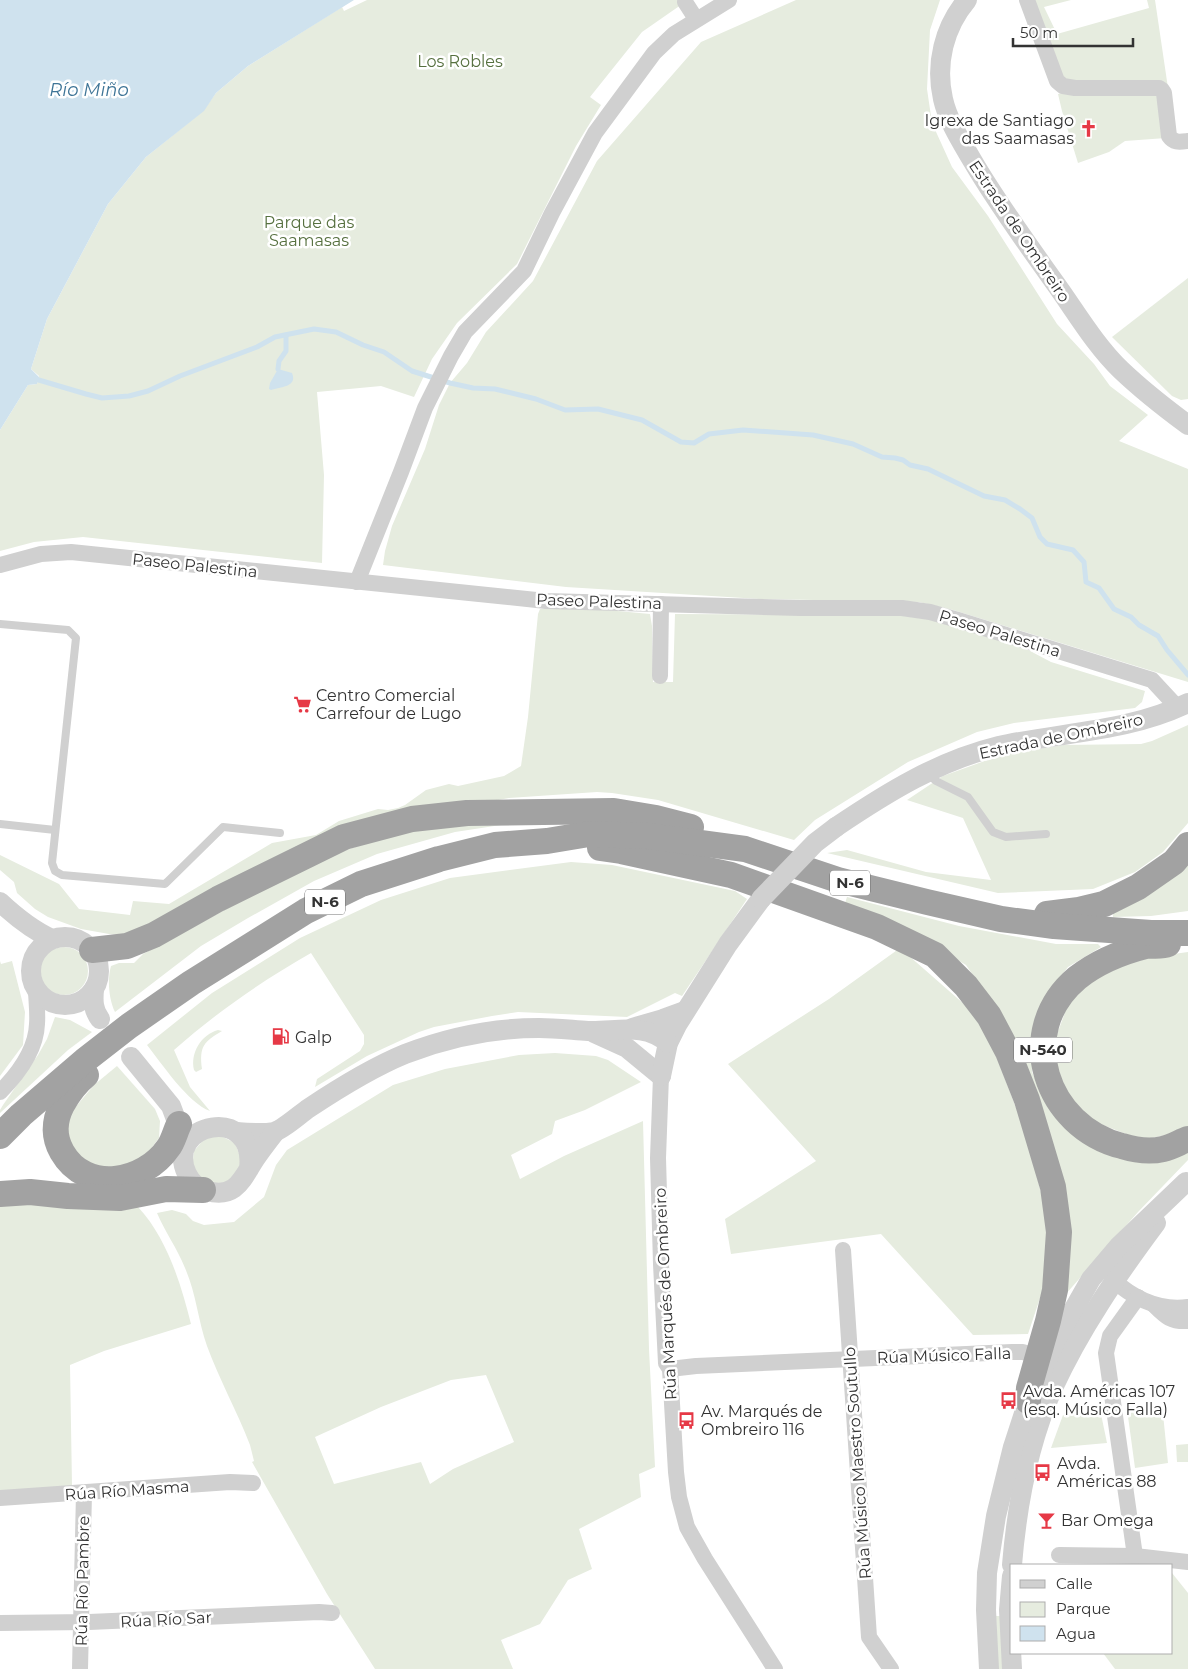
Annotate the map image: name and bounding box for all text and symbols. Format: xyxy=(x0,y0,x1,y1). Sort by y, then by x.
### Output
scale bar xyxy=(1013,15,1133,47)
text: 50 m xyxy=(1020,23,1058,42)
park label: Los Robles xyxy=(417,52,503,71)
water label: Río Miño xyxy=(49,79,129,101)
place label: Igrexa de Santiago das Saamasas xyxy=(925,111,1074,148)
church icon: Igrexa de Santiago das Saamasas xyxy=(1078,119,1098,139)
street label: Estrada de Ombreiro xyxy=(965,157,1074,306)
park label: Parque das Saamasas xyxy=(264,213,354,250)
street label: Paseo Palestina xyxy=(131,549,259,582)
street label: Paseo Palestina xyxy=(536,590,662,613)
street label: Paseo Palestina xyxy=(937,606,1063,661)
place label: Centro Comercial Carrefour de Lugo xyxy=(316,686,461,723)
supermarket icon: Centro Comercial Carrefour de Lugo xyxy=(292,694,312,714)
street label: Estrada de Ombreiro xyxy=(977,710,1145,763)
road number: N-6 xyxy=(830,870,870,896)
road number: N-6 xyxy=(305,890,345,914)
fuel station icon: Galp xyxy=(271,1027,291,1047)
place label: Galp xyxy=(295,1028,332,1047)
road number: N-540 xyxy=(1014,1038,1072,1062)
street label: Rúa Marqués de Ombreiro xyxy=(650,1187,681,1401)
street label: Rúa Músico Falla xyxy=(876,1344,1012,1367)
street label: Rúa Músico Maestro Soutullo xyxy=(840,1346,875,1580)
place label: Avda. Américas 107 (esq. Músico Falla) xyxy=(1023,1382,1175,1419)
bus stop icon: Avda. Américas 107 (esq. Músico Falla) xyxy=(999,1390,1019,1410)
place label: Av. Marqués de Ombreiro 116 xyxy=(701,1402,822,1439)
bus stop icon: Av. Marqués de Ombreiro 116 xyxy=(677,1410,697,1430)
place label: Avda. Américas 88 xyxy=(1057,1454,1157,1491)
bus stop icon: Avda. Américas 88 xyxy=(1033,1462,1053,1482)
street label: Rúa Río Masma xyxy=(64,1477,190,1504)
bar icon: Bar Omega xyxy=(1037,1510,1057,1530)
place label: Bar Omega xyxy=(1061,1511,1154,1530)
street label: Rúa Río Pambre xyxy=(72,1516,93,1646)
legend xyxy=(1010,1564,1173,1654)
text: Calle xyxy=(1056,1574,1093,1593)
text: Parque xyxy=(1056,1599,1111,1618)
street label: Rúa Río Sar xyxy=(120,1608,212,1631)
text: Agua xyxy=(1056,1624,1096,1643)

